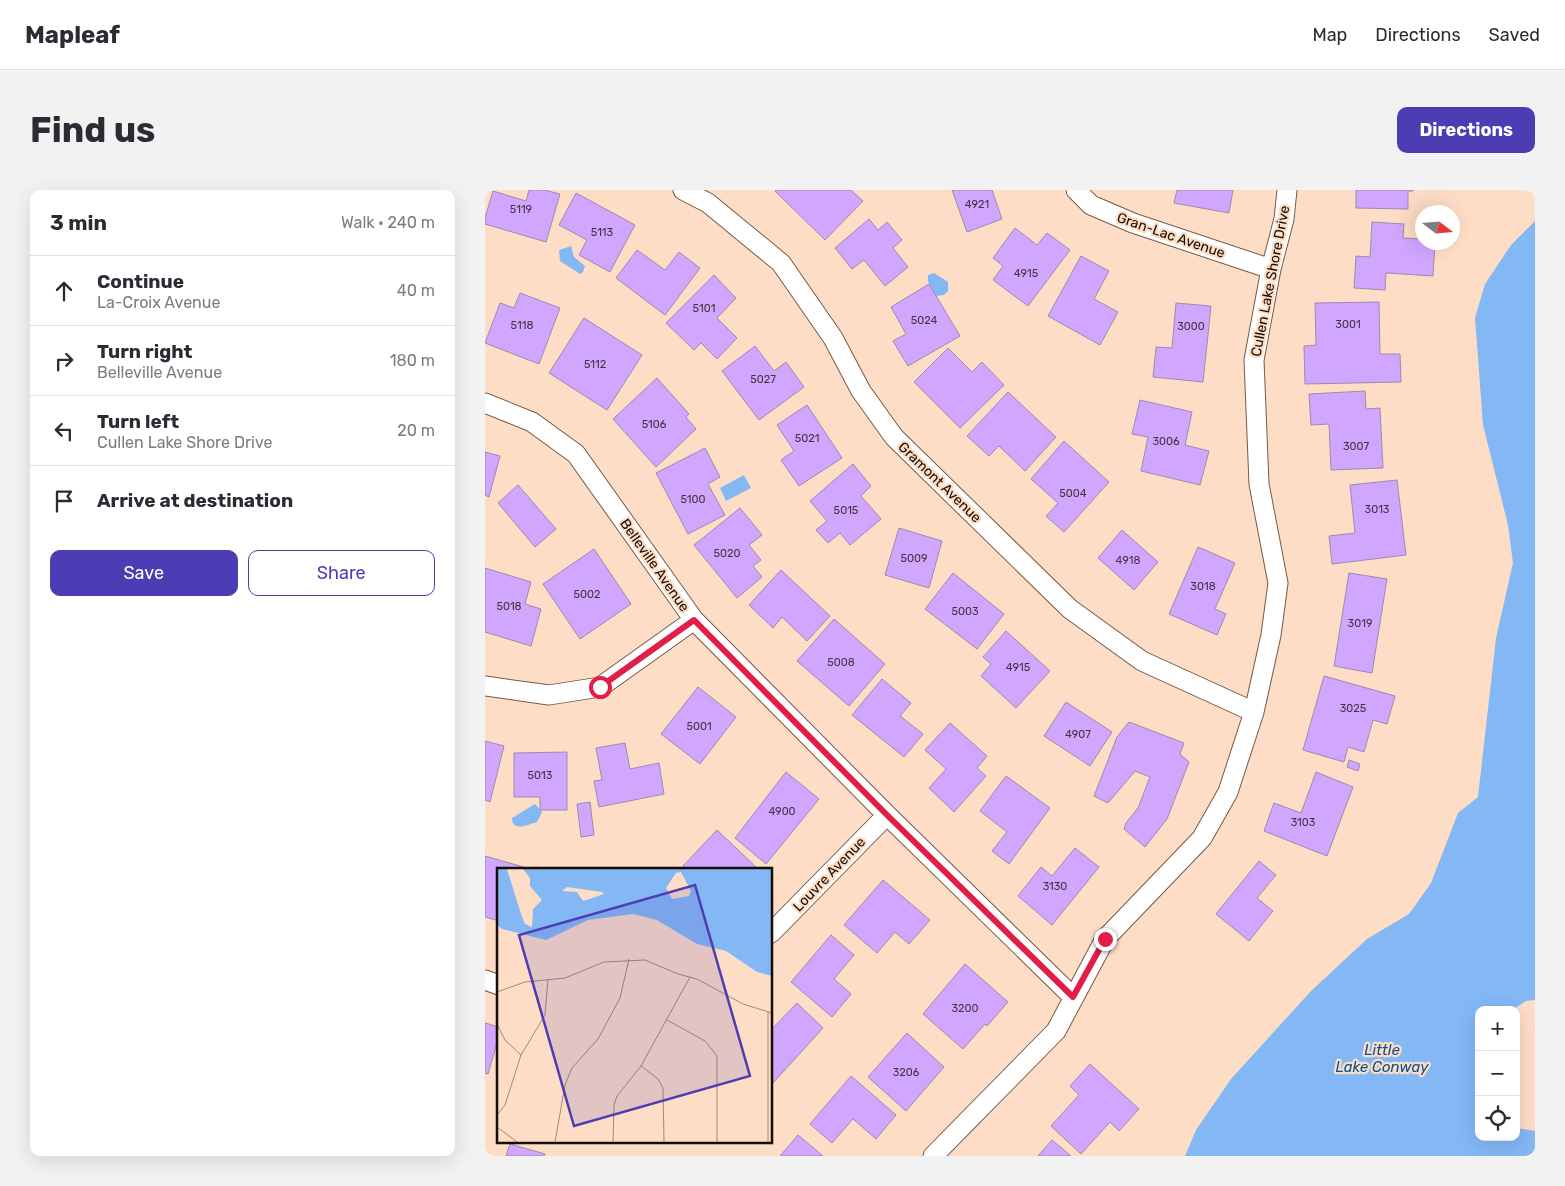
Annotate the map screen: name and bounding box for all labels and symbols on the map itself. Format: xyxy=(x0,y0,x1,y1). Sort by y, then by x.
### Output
house number: 4921 xyxy=(965,198,989,211)
house number: 5119 xyxy=(510,203,532,216)
street label: Cullen Lake Shore Drive xyxy=(1248,204,1294,358)
north arrow xyxy=(1415,205,1460,250)
street label: Gran-Lac Avenue xyxy=(1115,209,1227,262)
house number: 5113 xyxy=(591,226,614,239)
house number: 4915 xyxy=(1014,267,1039,280)
house number: 5101 xyxy=(693,302,715,315)
house number: 5024 xyxy=(911,314,938,327)
house number: 3001 xyxy=(1335,318,1361,331)
house number: 5118 xyxy=(511,319,533,332)
house number: 3000 xyxy=(1177,320,1205,333)
house number: 5112 xyxy=(584,358,606,371)
house number: 5027 xyxy=(750,373,776,386)
house number: 5106 xyxy=(642,418,667,431)
house number: 5021 xyxy=(795,432,819,445)
house number: 3006 xyxy=(1152,435,1180,448)
street label: Gramont Avenue xyxy=(895,438,985,526)
house number: 3007 xyxy=(1343,440,1369,453)
house number: 5004 xyxy=(1059,487,1087,500)
house number: 5100 xyxy=(680,493,706,506)
house number: 3013 xyxy=(1365,503,1390,516)
house number: 5015 xyxy=(834,504,859,517)
street label: Belleville Avenue xyxy=(616,516,693,615)
house number: 5020 xyxy=(714,547,740,560)
house number: 5009 xyxy=(900,552,928,565)
house number: 4918 xyxy=(1116,554,1140,567)
house number: 3018 xyxy=(1190,580,1216,593)
house number: 5002 xyxy=(574,588,600,601)
house number: 5018 xyxy=(496,600,522,613)
house number: 5003 xyxy=(951,605,979,618)
house number: 3019 xyxy=(1348,617,1372,630)
house number: 5008 xyxy=(827,656,855,669)
house number: 4915 xyxy=(1006,661,1031,674)
route start xyxy=(589,676,612,699)
house number: 3025 xyxy=(1340,702,1367,715)
house number: 5001 xyxy=(686,720,712,733)
house number: 4907 xyxy=(1065,728,1091,741)
house number: 5013 xyxy=(528,769,553,782)
house number: 4900 xyxy=(768,805,796,818)
house number: 3103 xyxy=(1291,816,1316,829)
street label: Louvre Avenue xyxy=(790,833,869,915)
inset map xyxy=(497,868,773,1144)
house number: 3130 xyxy=(1043,880,1067,893)
route end xyxy=(1094,928,1117,951)
house number: 3200 xyxy=(951,1002,979,1015)
water label: Little Lake Conway xyxy=(1335,1041,1429,1076)
house number: 3206 xyxy=(893,1066,920,1079)

